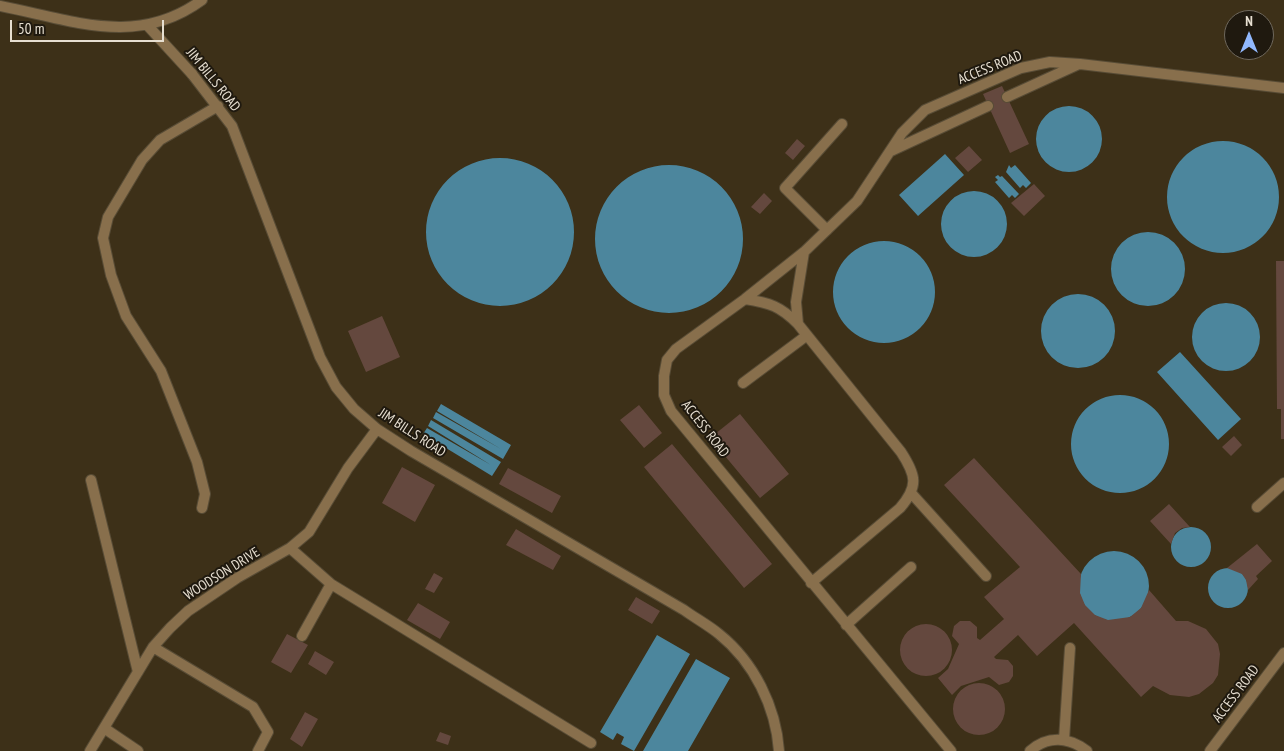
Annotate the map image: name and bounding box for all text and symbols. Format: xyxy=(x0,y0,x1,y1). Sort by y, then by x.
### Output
scale bar xyxy=(12,10,166,42)
north arrow xyxy=(1224,10,1274,60)
text: N xyxy=(1245,12,1253,30)
text: 50 m xyxy=(18,19,44,38)
street label: JIM BILLS ROAD xyxy=(182,45,244,115)
street label: ACCESS ROAD xyxy=(956,48,1024,88)
street label: ACCESS ROAD xyxy=(678,397,732,461)
street label: JIM BILLS ROAD xyxy=(375,405,449,461)
street label: WOODSON DRIVE xyxy=(181,544,263,604)
street label: ACCESS ROAD xyxy=(1209,662,1263,726)

